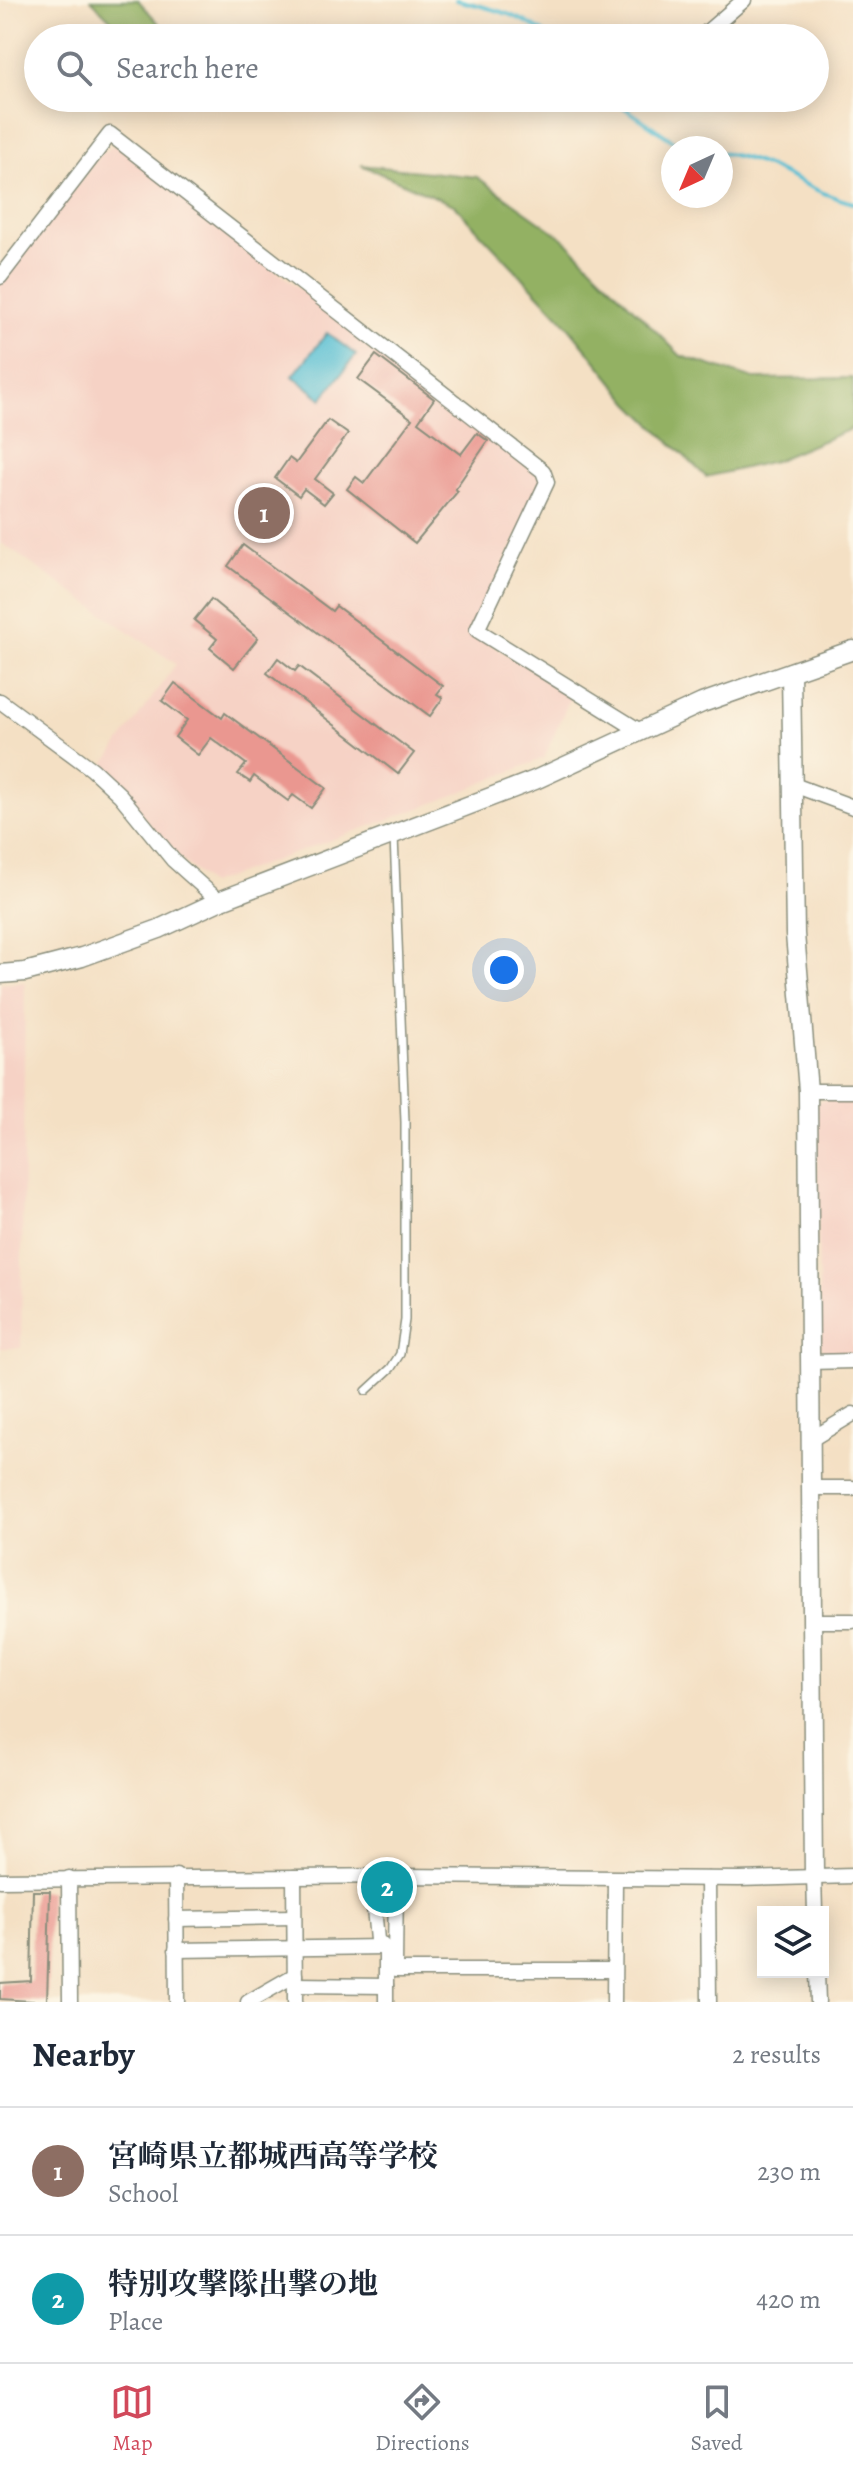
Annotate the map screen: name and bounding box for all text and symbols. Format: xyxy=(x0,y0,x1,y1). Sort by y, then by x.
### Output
search box xyxy=(24,24,829,112)
icon: search xyxy=(52,46,96,90)
text: Search here xyxy=(116,48,259,88)
north arrow xyxy=(661,136,733,208)
pin: 1 xyxy=(238,483,290,543)
your location xyxy=(484,950,524,990)
pin: 2 xyxy=(361,1857,413,1917)
map controls xyxy=(757,1906,829,1978)
button: layers xyxy=(757,1906,829,1978)
text: Nearby xyxy=(32,2031,135,2078)
text: 2 results xyxy=(732,2037,821,2072)
text: 宮崎県立都城西高等学校 xyxy=(108,2136,438,2176)
text: 1 xyxy=(53,2154,63,2189)
text: 230 m xyxy=(757,2154,821,2189)
text: School xyxy=(108,2176,178,2211)
text: 特別攻撃隊出撃の地 xyxy=(108,2264,378,2304)
text: 2 xyxy=(52,2282,64,2317)
text: 420 m xyxy=(756,2282,821,2317)
text: Place xyxy=(108,2304,163,2339)
tab: Map xyxy=(110,2380,154,2458)
tab: Directions xyxy=(375,2380,470,2458)
tab: Saved xyxy=(690,2380,743,2458)

